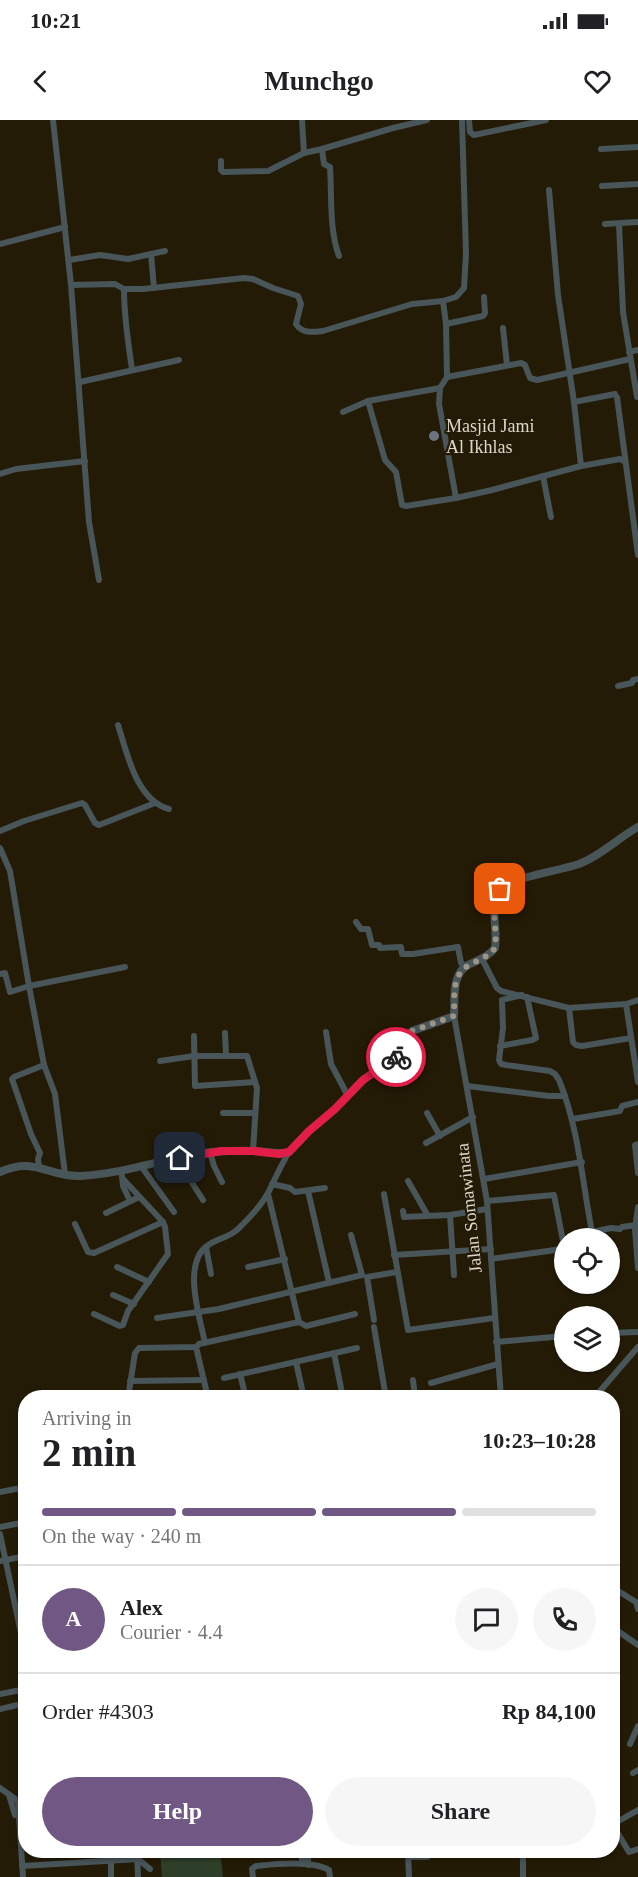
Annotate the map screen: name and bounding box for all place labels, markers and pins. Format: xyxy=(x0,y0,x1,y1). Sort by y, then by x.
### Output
place label: Masjid Jami Al Ikhlas xyxy=(446,416,535,457)
marker: Masjid Jami Al Ikhlas xyxy=(427,429,441,443)
pin xyxy=(474,863,525,914)
pin xyxy=(154,1132,205,1183)

